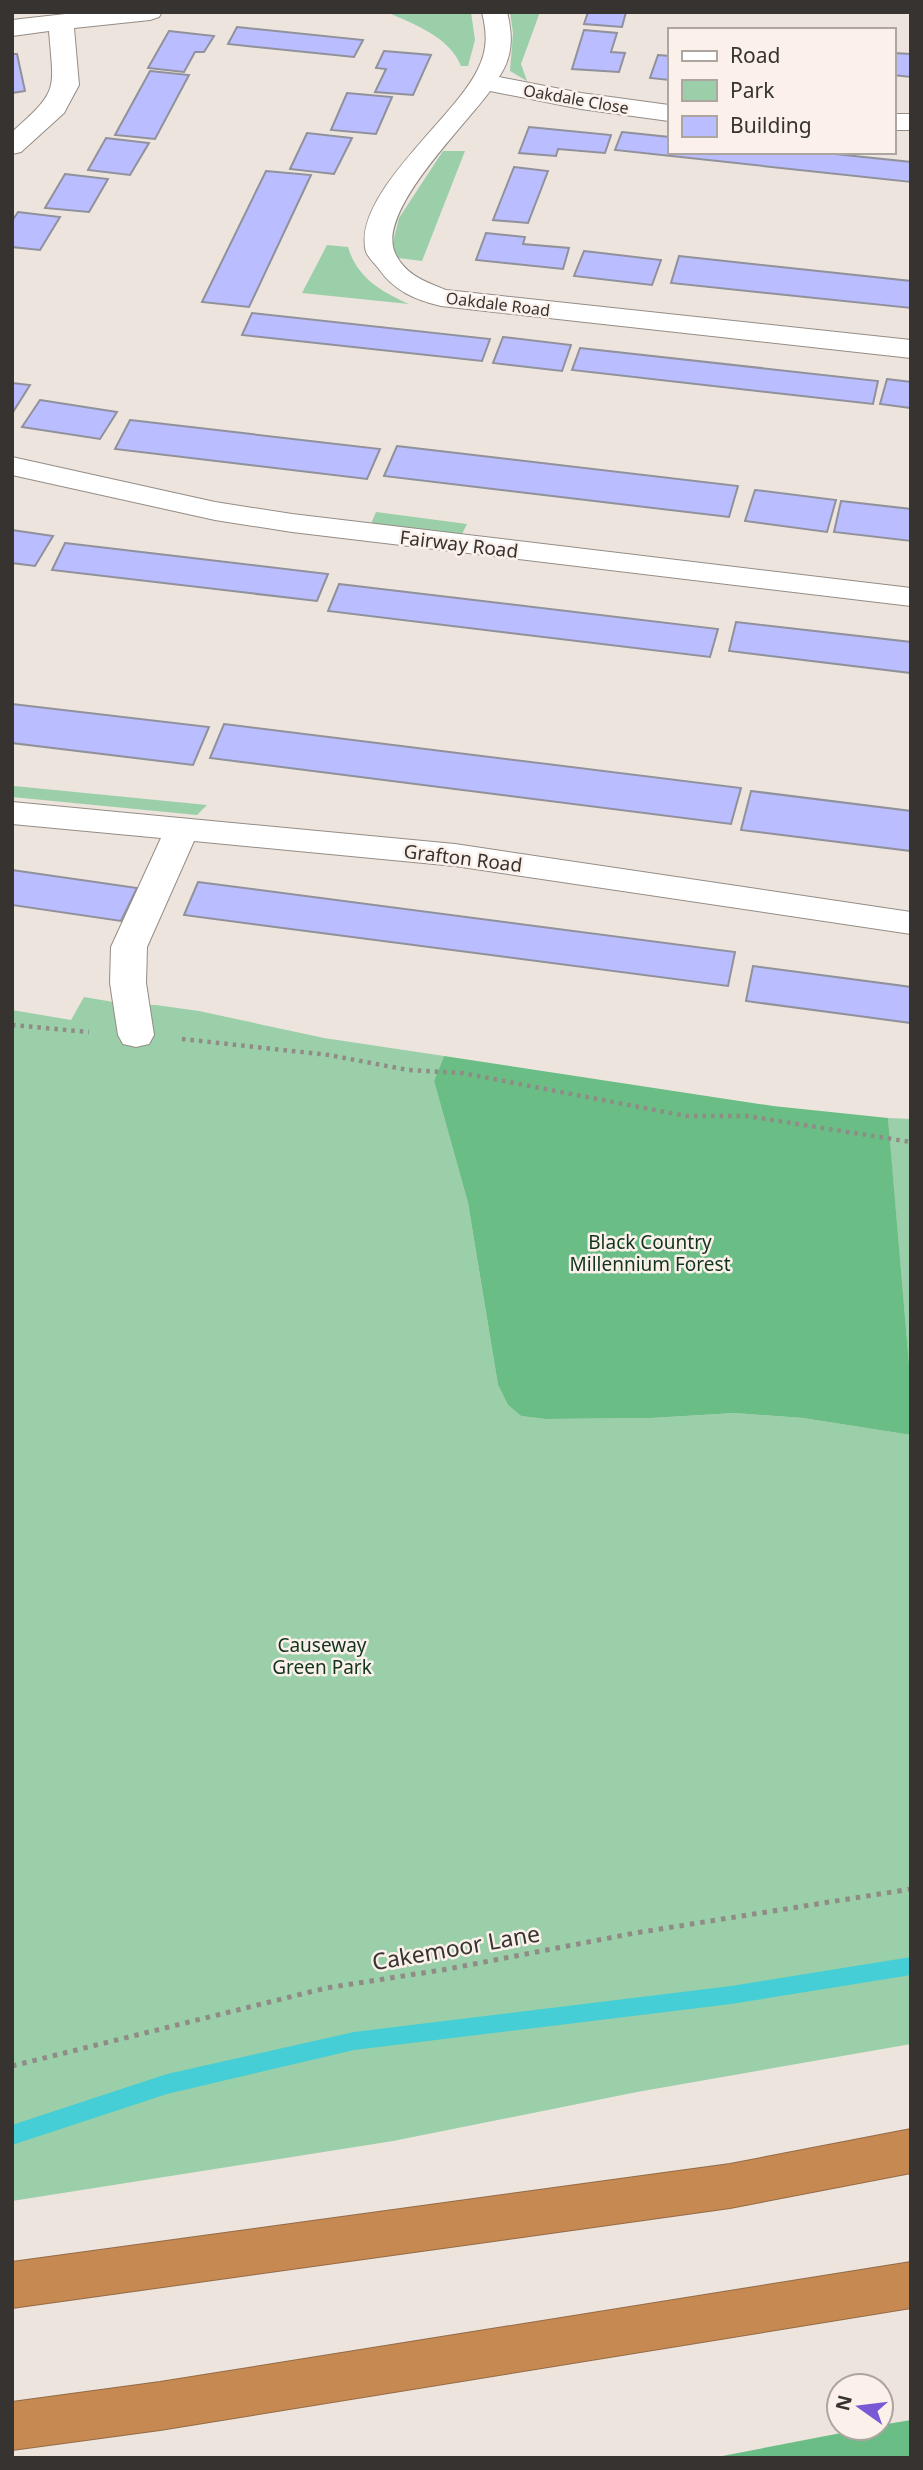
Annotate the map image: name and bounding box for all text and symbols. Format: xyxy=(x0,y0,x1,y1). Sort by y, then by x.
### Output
legend xyxy=(668,28,895,154)
text: Road xyxy=(730,41,780,69)
text: Park xyxy=(730,76,775,104)
street label: Oakdale Close xyxy=(522,79,630,119)
text: Building xyxy=(730,111,812,139)
street label: Oakdale Road xyxy=(445,287,551,321)
street label: Fairway Road xyxy=(398,524,520,564)
street label: Grafton Road xyxy=(402,838,524,878)
park label: Black Country Millennium Forest xyxy=(570,1229,731,1277)
park label: Causeway Green Park xyxy=(272,1632,372,1680)
street label: Cakemoor Lane xyxy=(370,1917,542,1978)
north arrow xyxy=(825,2372,895,2442)
text: N xyxy=(829,2392,858,2414)

